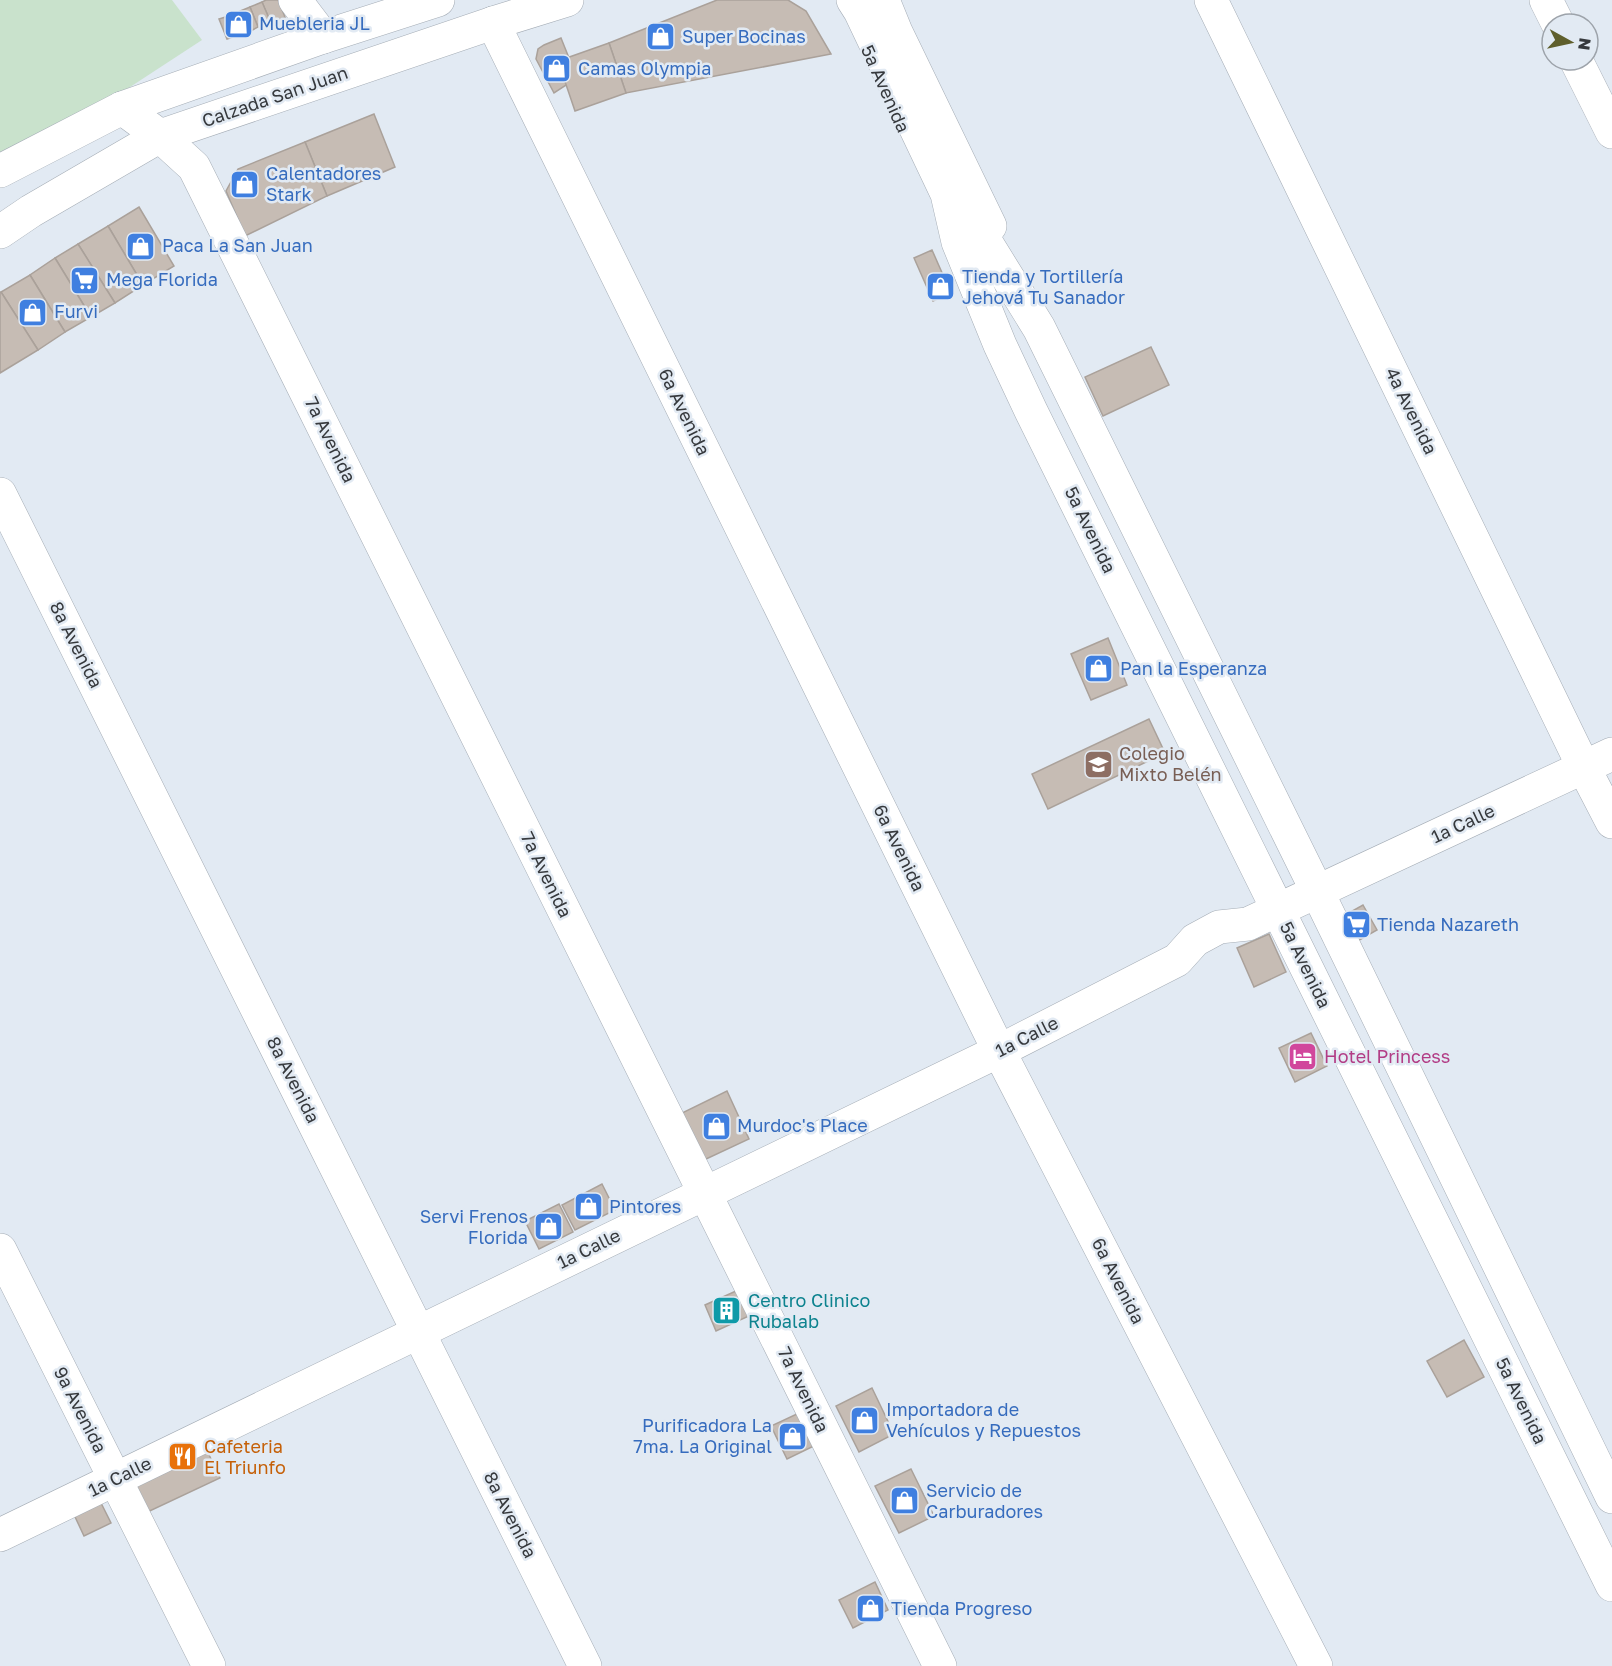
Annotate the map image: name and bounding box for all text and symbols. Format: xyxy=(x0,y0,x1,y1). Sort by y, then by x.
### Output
shop icon: Muebleria JL xyxy=(222,8,254,40)
place label: Muebleria JL xyxy=(259,12,370,34)
north arrow xyxy=(1540,12,1600,72)
shop icon: Super Bocinas xyxy=(645,21,677,53)
place label: Super Bocinas xyxy=(682,25,806,47)
text: N xyxy=(1574,37,1596,52)
street label: 5a Avenida xyxy=(857,41,915,136)
shop icon: Camas Olympia xyxy=(541,53,573,85)
place label: Camas Olympia xyxy=(578,57,711,79)
street label: Calzada San Juan xyxy=(199,61,351,131)
place label: Calentadores Stark xyxy=(266,162,381,205)
shop icon: Calentadores Stark xyxy=(229,168,261,200)
shop icon: Paca La San Juan xyxy=(125,230,157,262)
place label: Paca La San Juan xyxy=(162,234,313,256)
supermarket icon: Mega Florida xyxy=(69,264,101,296)
place label: Tienda y Tortillería Jehová Tu Sanador xyxy=(962,265,1125,308)
place label: Mega Florida xyxy=(106,268,218,290)
shop icon: Tienda y Tortillería Jehová Tu Sanador xyxy=(925,271,957,303)
shop icon: Furvi xyxy=(17,296,49,328)
place label: Furvi xyxy=(54,300,98,322)
street label: 4a Avenida xyxy=(1381,364,1442,458)
street label: 6a Avenida xyxy=(654,365,715,459)
street label: 7a Avenida xyxy=(301,393,361,486)
street label: 5a Avenida xyxy=(1061,483,1121,576)
street label: 8a Avenida xyxy=(46,598,108,691)
shop icon: Pan la Esperanza xyxy=(1083,653,1115,685)
place label: Pan la Esperanza xyxy=(1120,657,1267,679)
place label: Colegio Mixto Belén xyxy=(1119,742,1222,785)
school or university icon: Colegio Mixto Belén xyxy=(1082,748,1114,780)
street label: 1a Calle xyxy=(1427,799,1498,847)
street label: 6a Avenida xyxy=(869,801,930,895)
street label: 7a Avenida xyxy=(517,828,577,921)
supermarket icon: Tienda Nazareth xyxy=(1340,909,1372,941)
place label: Tienda Nazareth xyxy=(1377,913,1519,935)
street label: 5a Avenida xyxy=(1276,918,1336,1011)
street label: 1a Calle xyxy=(991,1011,1062,1061)
street label: 8a Avenida xyxy=(263,1033,325,1126)
hotel icon: Hotel Princess xyxy=(1287,1041,1319,1073)
place label: Hotel Princess xyxy=(1324,1045,1450,1067)
shop icon: Murdoc's Place xyxy=(700,1110,732,1142)
place label: Murdoc's Place xyxy=(737,1114,868,1136)
shop icon: Pintores xyxy=(572,1191,604,1223)
place label: Pintores xyxy=(609,1195,681,1217)
place label: Servi Frenos Florida xyxy=(420,1205,528,1248)
shop icon: Servi Frenos Florida xyxy=(533,1211,565,1243)
street label: 1a Calle xyxy=(553,1223,624,1273)
street label: 6a Avenida xyxy=(1088,1234,1150,1327)
place label: Centro Clinico Rubalab xyxy=(748,1289,870,1332)
building icon: Centro Clinico Rubalab xyxy=(711,1295,743,1327)
street label: 7a Avenida xyxy=(774,1343,834,1436)
street label: 5a Avenida xyxy=(1492,1354,1552,1447)
street label: 9a Avenida xyxy=(50,1363,112,1456)
place label: Importadora de Vehículos y Repuestos xyxy=(886,1398,1081,1441)
shop icon: Importadora de Vehículos y Repuestos xyxy=(849,1404,881,1436)
place label: Purificadora La 7ma. La Original xyxy=(633,1414,772,1457)
shop icon: Purificadora La 7ma. La Original xyxy=(777,1420,809,1452)
place label: Cafeteria El Triunfo xyxy=(204,1435,286,1478)
restaurant icon: Cafeteria El Triunfo xyxy=(167,1441,199,1473)
street label: 1a Calle xyxy=(84,1451,155,1501)
street label: 8a Avenida xyxy=(480,1468,542,1561)
place label: Servicio de Carburadores xyxy=(926,1479,1043,1522)
shop icon: Servicio de Carburadores xyxy=(889,1485,921,1517)
shop icon: Tienda Progreso xyxy=(854,1593,886,1625)
place label: Tienda Progreso xyxy=(891,1597,1032,1619)

